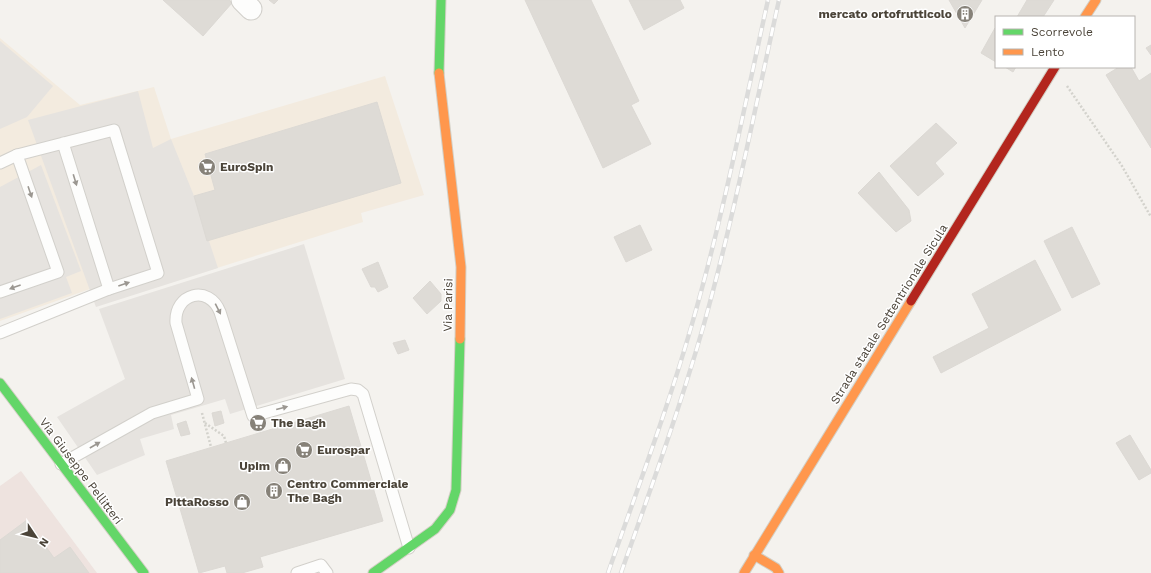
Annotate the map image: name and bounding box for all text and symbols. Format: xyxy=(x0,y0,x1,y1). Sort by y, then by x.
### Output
building icon: mercato ortofrutticolo xyxy=(955,4,975,24)
place label: mercato ortofrutticolo xyxy=(818,7,952,21)
legend xyxy=(995,16,1135,68)
text: Scorrevole xyxy=(1031,25,1093,39)
text: Lento xyxy=(1031,45,1065,59)
supermarket icon: EuroSpin xyxy=(197,157,217,177)
place label: EuroSpin xyxy=(220,160,273,174)
one-way arrow xyxy=(72,175,78,187)
one-way arrow xyxy=(27,186,33,198)
street label: Strada statale Settentrionale Sicula xyxy=(828,221,951,407)
street label: Via Parisi xyxy=(441,278,455,332)
one-way arrow xyxy=(118,281,130,287)
one-way arrow xyxy=(8,284,20,290)
one-way arrow xyxy=(215,303,221,314)
one-way arrow xyxy=(190,377,196,389)
one-way arrow xyxy=(277,405,289,411)
supermarket icon: The Bagh xyxy=(248,413,268,433)
street label: Via Giuseppe Pellitteri xyxy=(37,415,125,527)
place label: The Bagh xyxy=(271,416,326,430)
supermarket icon: Eurospar xyxy=(294,440,314,460)
one-way arrow xyxy=(89,442,101,449)
place label: Eurospar xyxy=(317,443,371,457)
shop icon: Upim xyxy=(273,456,293,476)
place label: Upim xyxy=(239,459,270,473)
place label: Centro Commerciale The Bagh xyxy=(287,477,409,505)
building icon: Centro Commerciale The Bagh xyxy=(264,481,284,501)
shop icon: PittaRosso xyxy=(232,492,252,512)
place label: PittaRosso xyxy=(165,495,229,509)
north arrow xyxy=(16,517,56,557)
text: N xyxy=(36,535,51,550)

